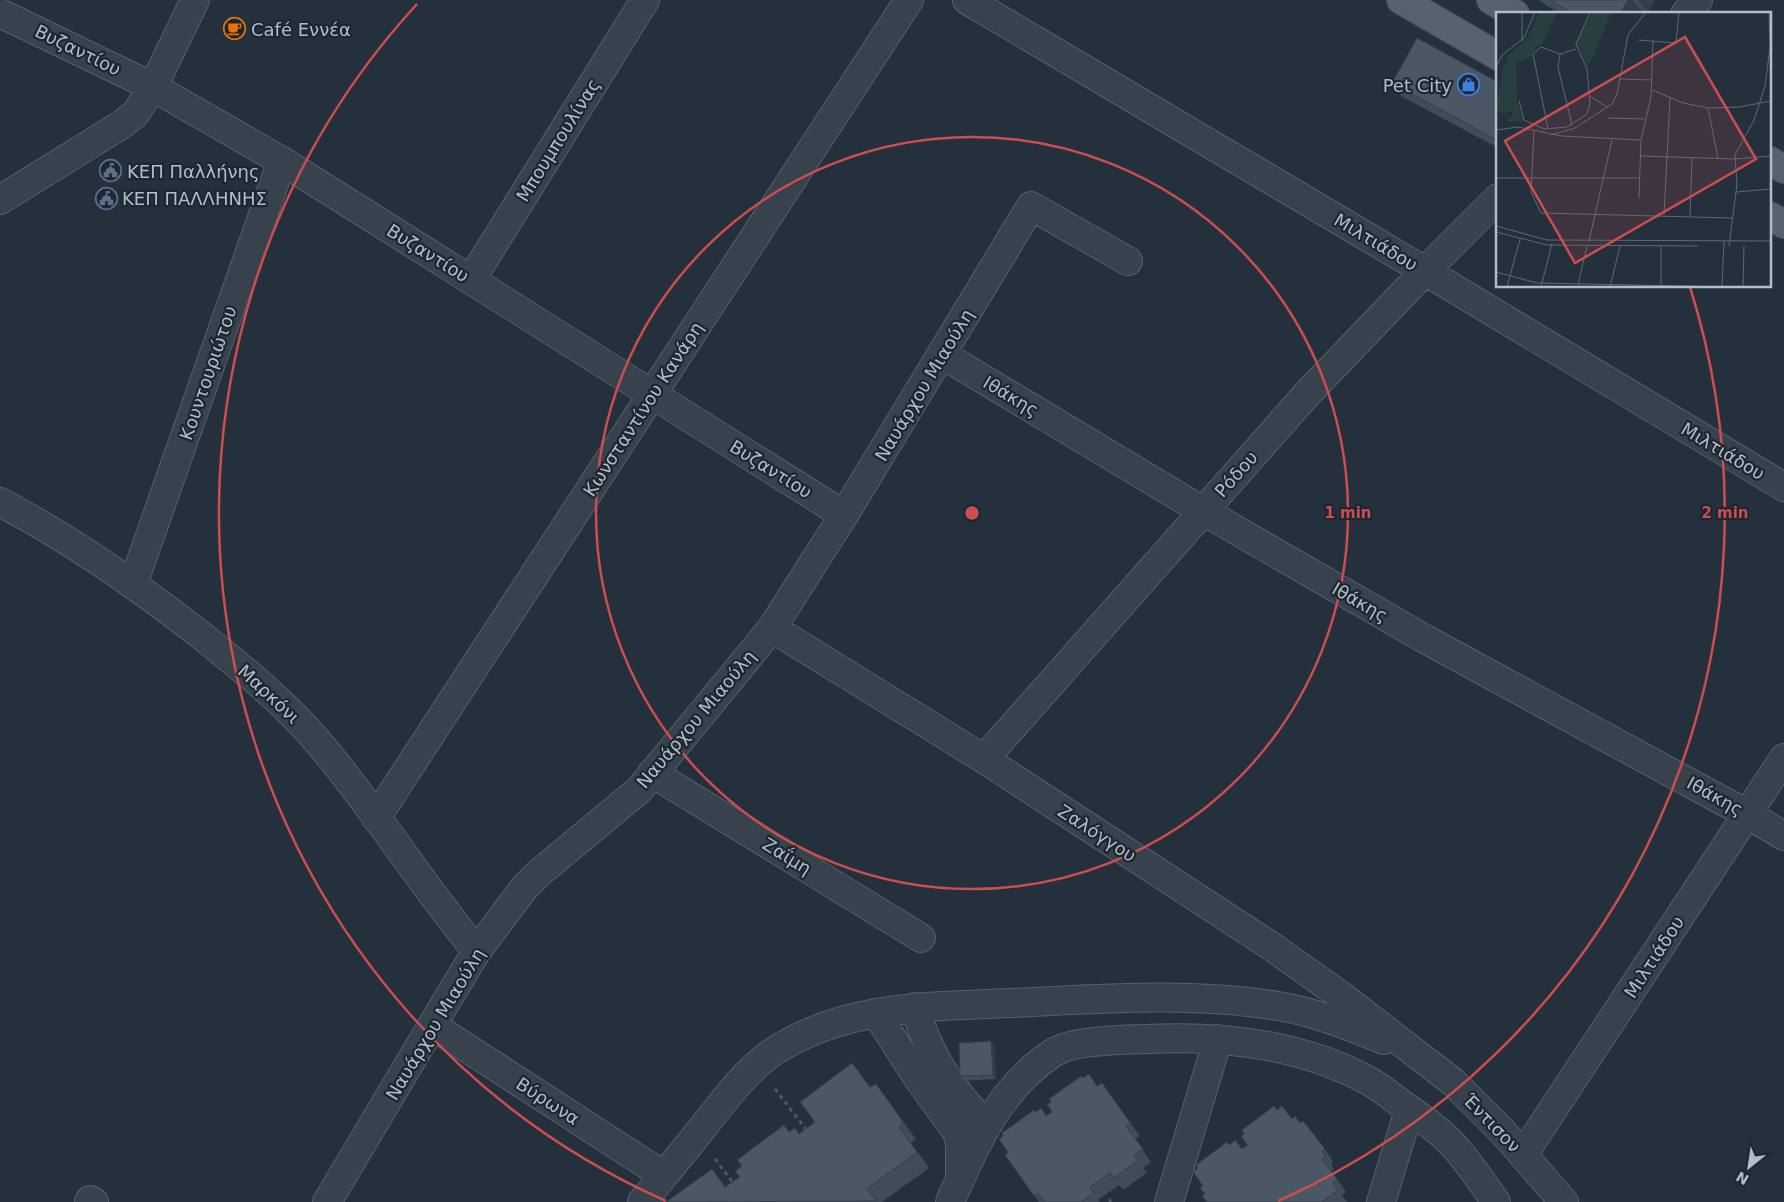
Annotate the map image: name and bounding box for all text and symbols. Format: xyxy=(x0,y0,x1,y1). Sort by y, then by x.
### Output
inset map xyxy=(1496,12,1772,288)
cafe icon: Café Εννέα xyxy=(223,17,247,41)
place label: Café Εννέα xyxy=(251,19,351,40)
street label: Βυζαντίου xyxy=(32,20,124,80)
shop icon: Pet City xyxy=(1456,73,1480,97)
street label: Μπουμπουλίνας xyxy=(512,75,604,205)
place label: Pet City xyxy=(1383,75,1452,96)
public building icon: ΚΕΠ Παλλήνης xyxy=(99,159,123,183)
place label: ΚΕΠ Παλλήνης xyxy=(127,161,260,182)
public building icon: ΚΕΠ ΠΑΛΛΗΝΗΣ xyxy=(94,186,118,210)
place label: ΚΕΠ ΠΑΛΛΗΝΗΣ xyxy=(122,188,267,209)
street label: Μιλτιάδου xyxy=(1331,209,1421,275)
street label: Βυζαντίου xyxy=(383,219,473,287)
street label: Κουντουριώτου xyxy=(175,303,241,443)
street label: Ναυάρχου Μιαούλη xyxy=(870,305,978,465)
street label: Κωνσταντίνου Κανάρη xyxy=(579,318,707,500)
street label: Ιθάκης xyxy=(980,371,1042,421)
street label: Μιλτιάδου xyxy=(1678,418,1768,484)
street label: Βυζαντίου xyxy=(726,435,816,503)
street label: Ρόδου xyxy=(1210,447,1262,501)
centre of rings xyxy=(963,504,981,522)
text: 1 min xyxy=(1324,504,1372,522)
text: 2 min xyxy=(1701,504,1749,522)
street label: Ιθάκης xyxy=(1328,578,1392,626)
street label: Ναυάρχου Μιαούλη xyxy=(632,646,760,792)
street label: Μαρκόνι xyxy=(234,660,304,728)
street label: Ιθάκης xyxy=(1683,772,1747,820)
street label: Ζαλόγγου xyxy=(1054,800,1140,866)
street label: Ζαΐμη xyxy=(759,832,816,879)
street label: Μιλτιάδου xyxy=(1620,912,1688,1002)
street label: Ναυάρχου Μιαούλη xyxy=(381,944,489,1104)
street label: Βύρωνα xyxy=(512,1073,584,1129)
street label: Έντισον xyxy=(1458,1089,1525,1157)
north arrow xyxy=(1724,1142,1774,1192)
text: N xyxy=(1733,1168,1752,1188)

